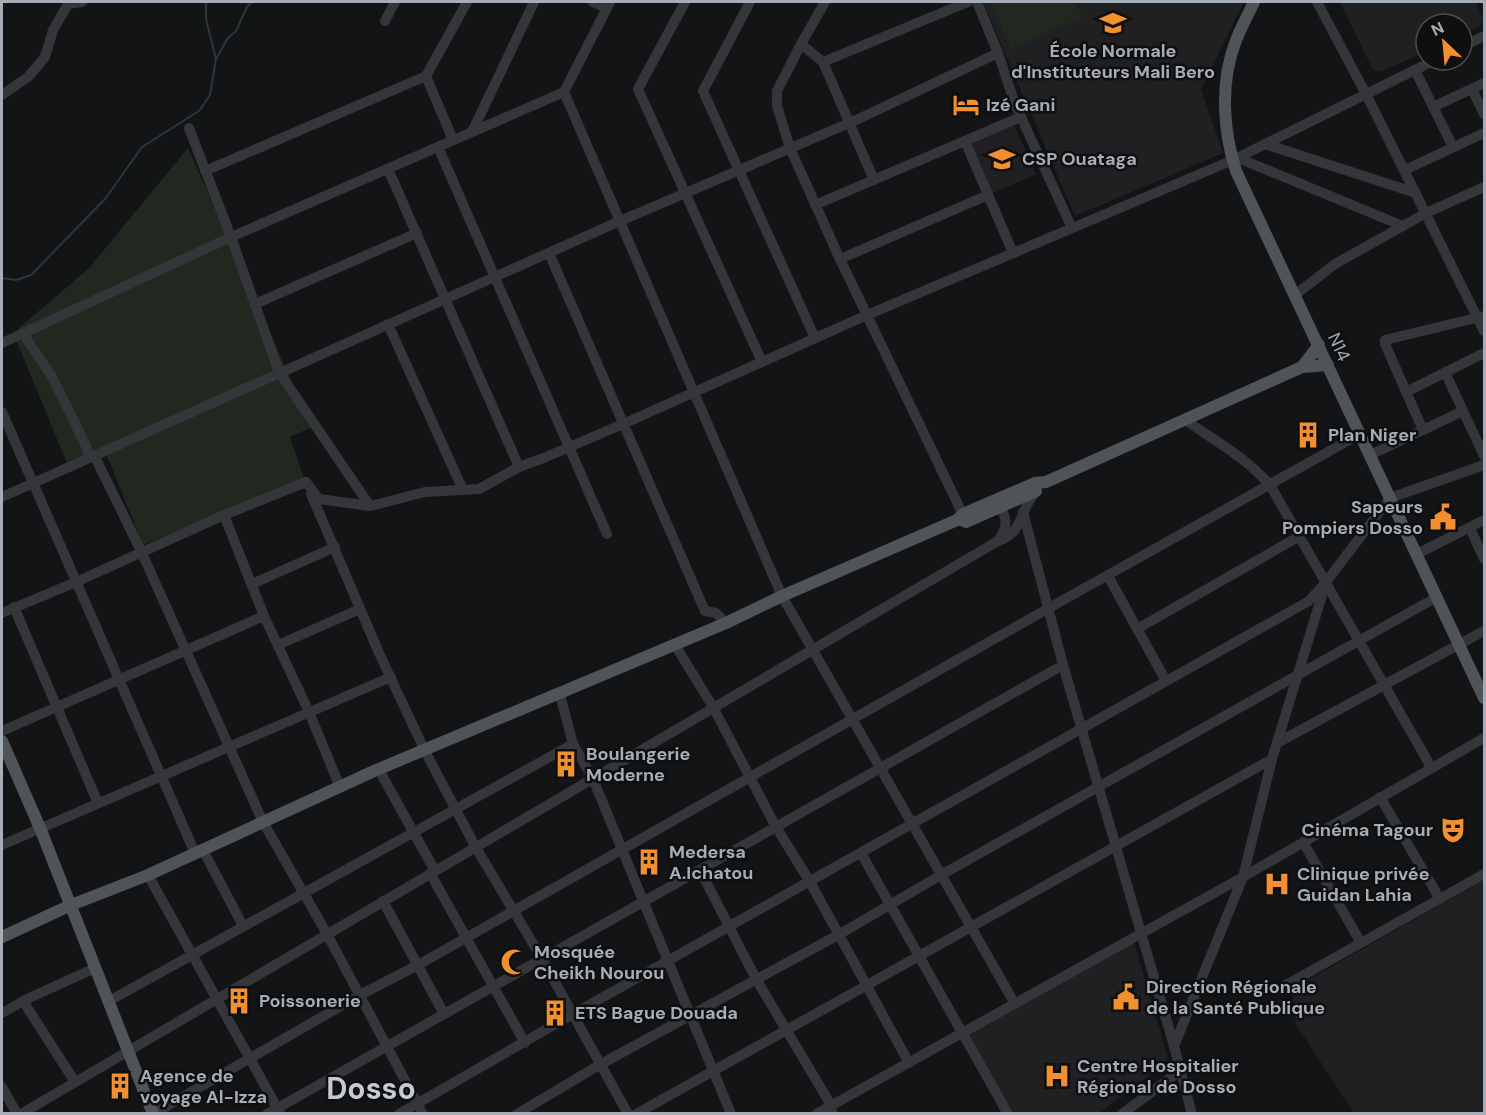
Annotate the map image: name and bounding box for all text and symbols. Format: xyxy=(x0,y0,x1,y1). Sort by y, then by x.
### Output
school or university icon: École Normale d'Instituteurs Mali Bero xyxy=(1098,8,1128,38)
north arrow xyxy=(1414,12,1474,72)
text: N xyxy=(1428,17,1447,41)
place label: École Normale d'Instituteurs Mali Bero xyxy=(1011,39,1215,84)
hotel icon: Izé Gani xyxy=(951,90,981,120)
place label: Izé Gani xyxy=(986,93,1055,117)
school or university icon: CSP Ouataga xyxy=(987,144,1017,174)
place label: CSP Ouataga xyxy=(1022,147,1137,171)
street label: N14 xyxy=(1322,329,1356,365)
building icon: Plan Niger xyxy=(1293,420,1323,450)
place label: Plan Niger xyxy=(1328,423,1416,447)
place label: Sapeurs Pompiers Dosso xyxy=(1282,495,1423,540)
public building icon: Sapeurs Pompiers Dosso xyxy=(1428,502,1458,532)
place label: Boulangerie Moderne xyxy=(586,742,691,787)
building icon: Boulangerie Moderne xyxy=(551,749,581,779)
theatre icon: Cinéma Tagour xyxy=(1438,815,1468,845)
place label: Cinéma Tagour xyxy=(1302,818,1433,842)
place label: Medersa A.Ichatou xyxy=(669,840,753,885)
building icon: Medersa A.Ichatou xyxy=(634,847,664,877)
place label: Clinique privée Guidan Lahia xyxy=(1297,862,1430,907)
hospital icon: Clinique privée Guidan Lahia xyxy=(1262,869,1292,899)
place label: Mosquée Cheikh Nourou xyxy=(534,940,664,985)
mosque icon: Mosquée Cheikh Nourou xyxy=(499,947,529,977)
place label: Direction Régionale de la Santé Publique xyxy=(1146,975,1325,1020)
public building icon: Direction Régionale de la Santé Publique xyxy=(1111,982,1141,1012)
building icon: Poissonerie xyxy=(224,986,254,1016)
place label: Poissonerie xyxy=(259,989,361,1013)
building icon: ETS Bague Douada xyxy=(540,998,570,1028)
place label: ETS Bague Douada xyxy=(575,1001,738,1025)
place label: Centre Hospitalier Régional de Dosso xyxy=(1077,1054,1239,1099)
hospital icon: Centre Hospitalier Régional de Dosso xyxy=(1042,1061,1072,1091)
place label: Agence de voyage Al-Izza xyxy=(140,1064,267,1109)
district label: Dosso xyxy=(326,1069,416,1108)
building icon: Agence de voyage Al-Izza xyxy=(105,1071,135,1101)

